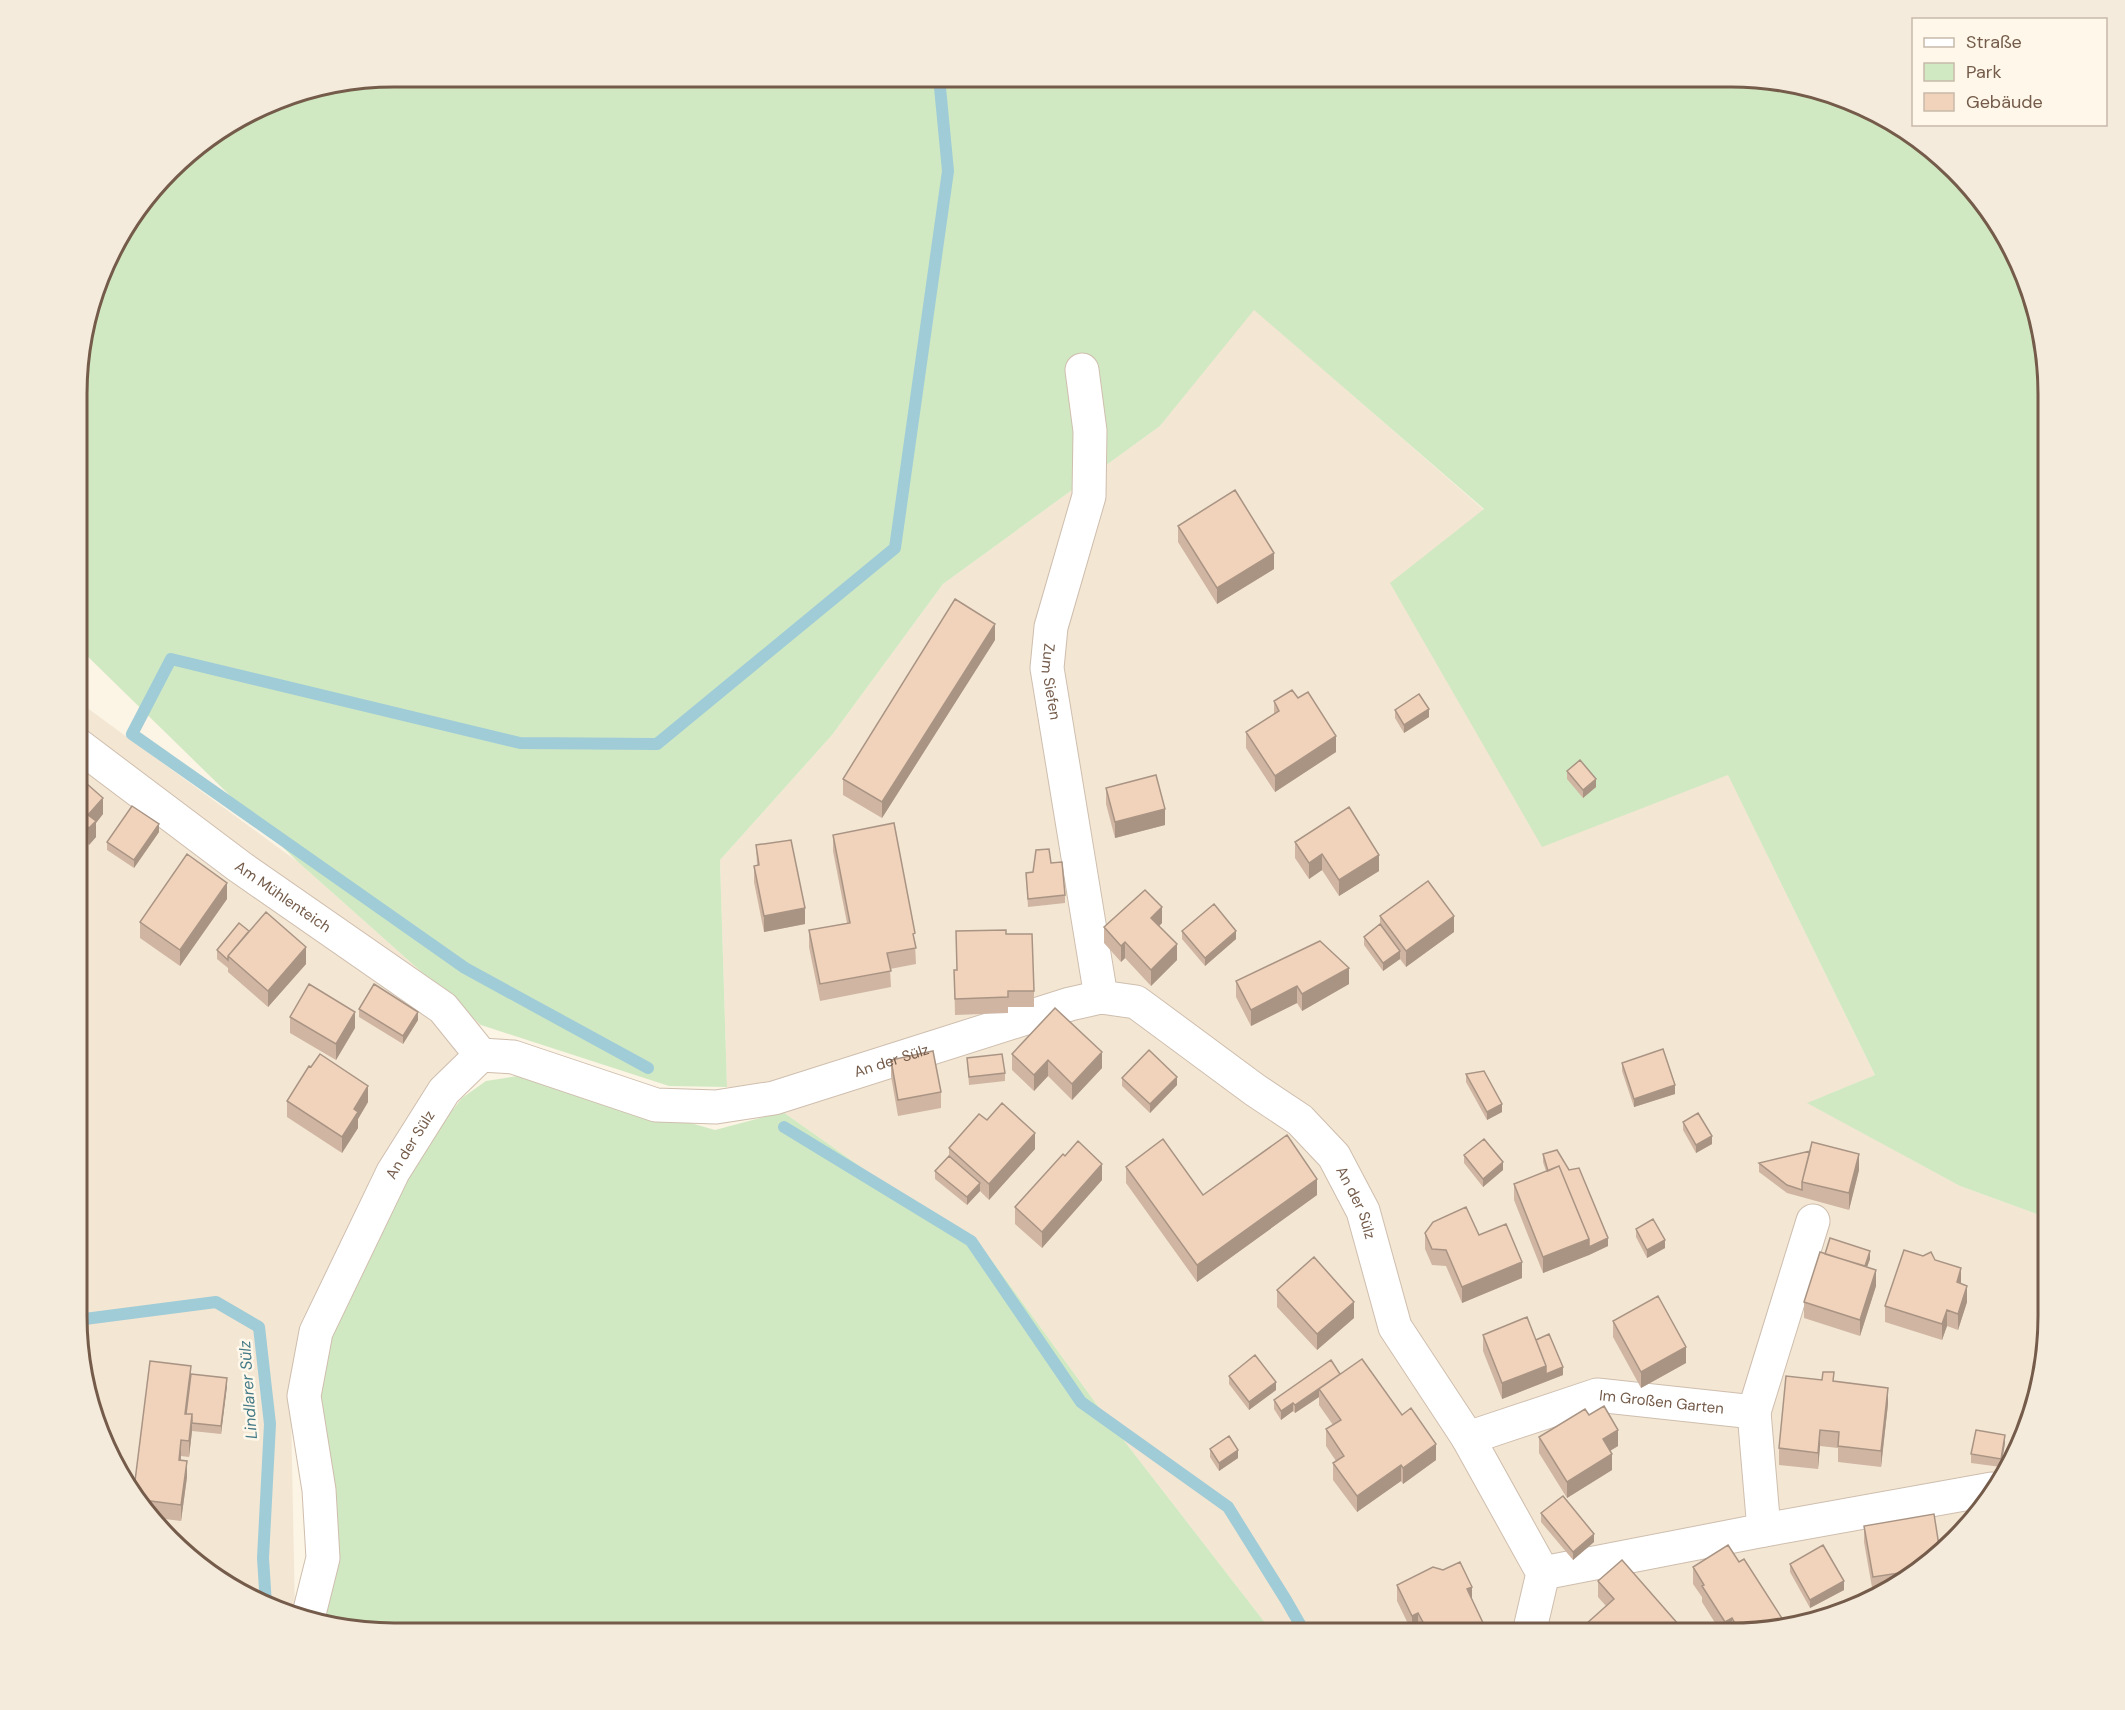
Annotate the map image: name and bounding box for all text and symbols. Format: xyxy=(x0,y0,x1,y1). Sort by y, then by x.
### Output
legend xyxy=(1912,18,2107,126)
text: Straße xyxy=(1966,30,2022,54)
text: Park xyxy=(1966,60,2002,84)
text: Gebäude xyxy=(1966,90,2043,114)
street label: Zum Siefen xyxy=(1037,643,1065,721)
street label: Am Mühlenteich xyxy=(231,856,335,937)
street label: An der Sülz xyxy=(851,1039,932,1082)
street label: An der Sülz xyxy=(381,1106,439,1182)
street label: An der Sülz xyxy=(1331,1163,1380,1241)
water label: Lindlarer Sülz xyxy=(234,1339,262,1440)
street label: Im Großen Garten xyxy=(1598,1385,1725,1419)

